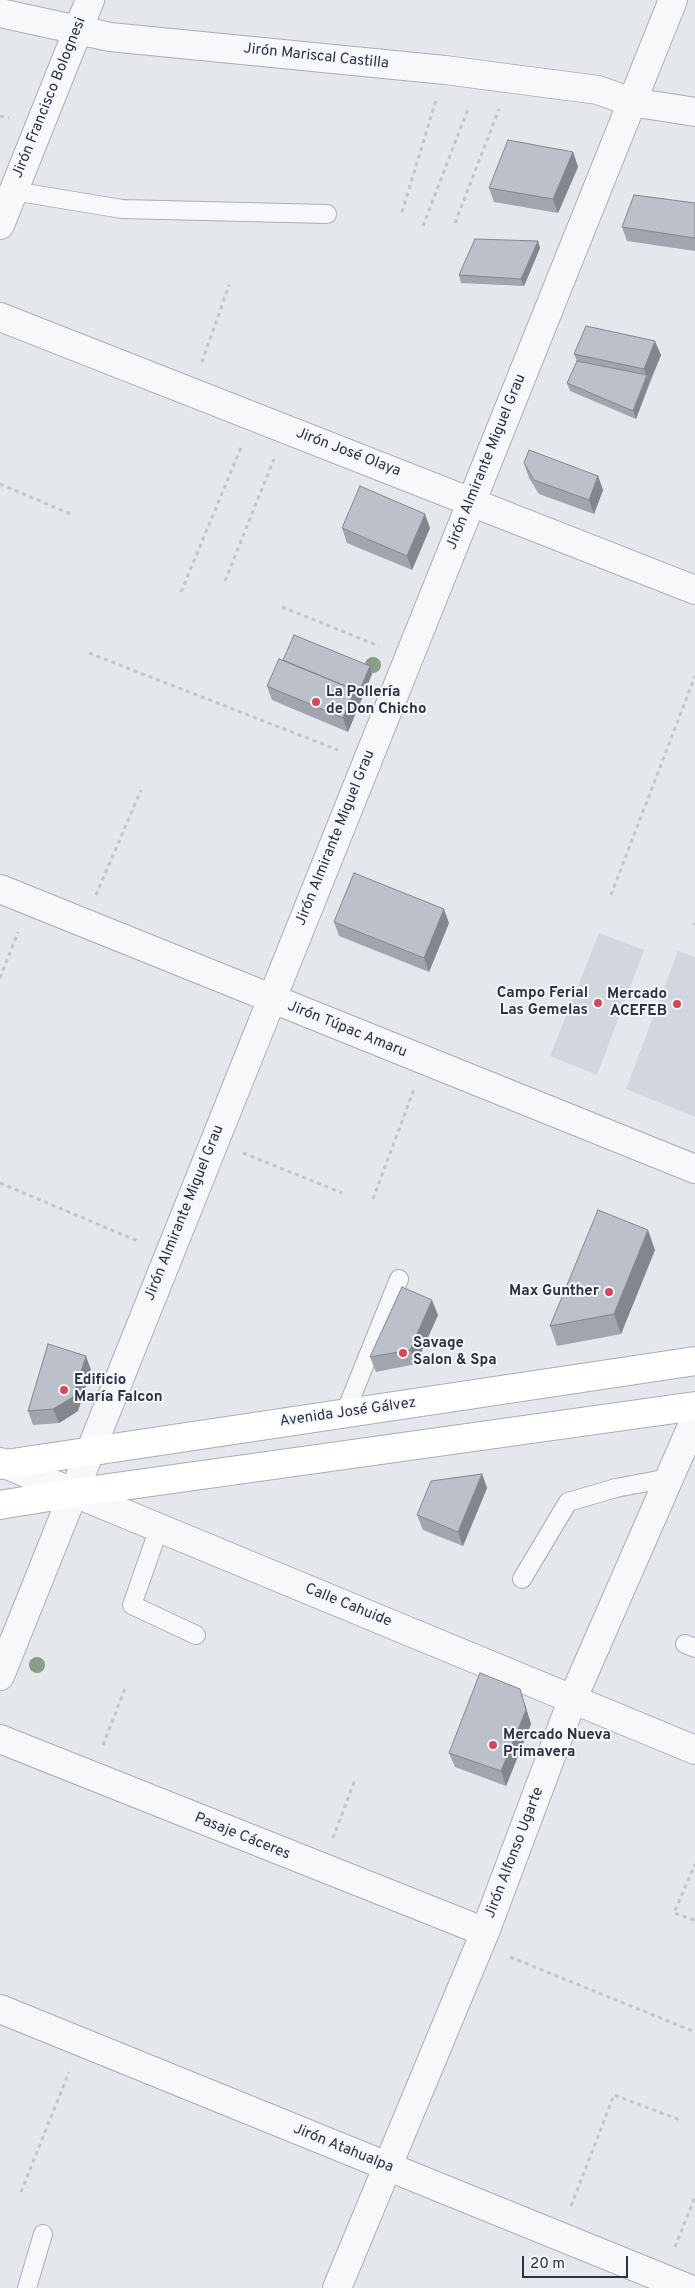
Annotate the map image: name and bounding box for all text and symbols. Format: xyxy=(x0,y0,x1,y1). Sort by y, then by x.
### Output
street label: Jirón Francisco Bolognesi xyxy=(9,15,91,181)
street label: Jirón Mariscal Castilla xyxy=(242,40,390,74)
street label: Jirón Almirante Miguel Grau xyxy=(443,372,531,552)
street label: Jirón José Olaya xyxy=(293,425,403,481)
place label: La Pollería de Don Chicho xyxy=(326,684,426,719)
marker: La Pollería de Don Chicho xyxy=(310,696,322,708)
street label: Jirón Almirante Miguel Grau xyxy=(292,748,380,928)
place label: Campo Ferial Las Gemelas xyxy=(497,985,588,1020)
place label: Mercado ACEFEB xyxy=(607,986,667,1021)
marker: Campo Ferial Las Gemelas xyxy=(592,997,604,1009)
street label: Jirón Túpac Amaru xyxy=(285,998,409,1062)
marker: Mercado ACEFEB xyxy=(671,998,683,1010)
street label: Jirón Almirante Miguel Grau xyxy=(141,1123,229,1303)
place label: Max Gunther xyxy=(509,1283,599,1301)
marker: Max Gunther xyxy=(603,1286,615,1298)
place label: Savage Salon & Spa xyxy=(413,1335,497,1370)
marker: Savage Salon & Spa xyxy=(397,1347,409,1359)
place label: Edificio María Falcon xyxy=(74,1372,163,1407)
marker: Edificio María Falcon xyxy=(58,1384,70,1396)
street label: Avenida José Gálvez xyxy=(279,1395,417,1431)
street label: Calle Cahuide xyxy=(302,1580,394,1632)
place label: Mercado Nueva Primavera xyxy=(503,1727,611,1762)
marker: Mercado Nueva Primavera xyxy=(487,1739,499,1751)
street label: Jirón Alfonso Ugarte xyxy=(482,1785,548,1921)
street label: Pasaje Cáceres xyxy=(192,1810,292,1864)
street label: Jirón Atahualpa xyxy=(290,2121,396,2177)
scale bar xyxy=(525,2246,631,2278)
text: 20 m xyxy=(530,2255,565,2274)

